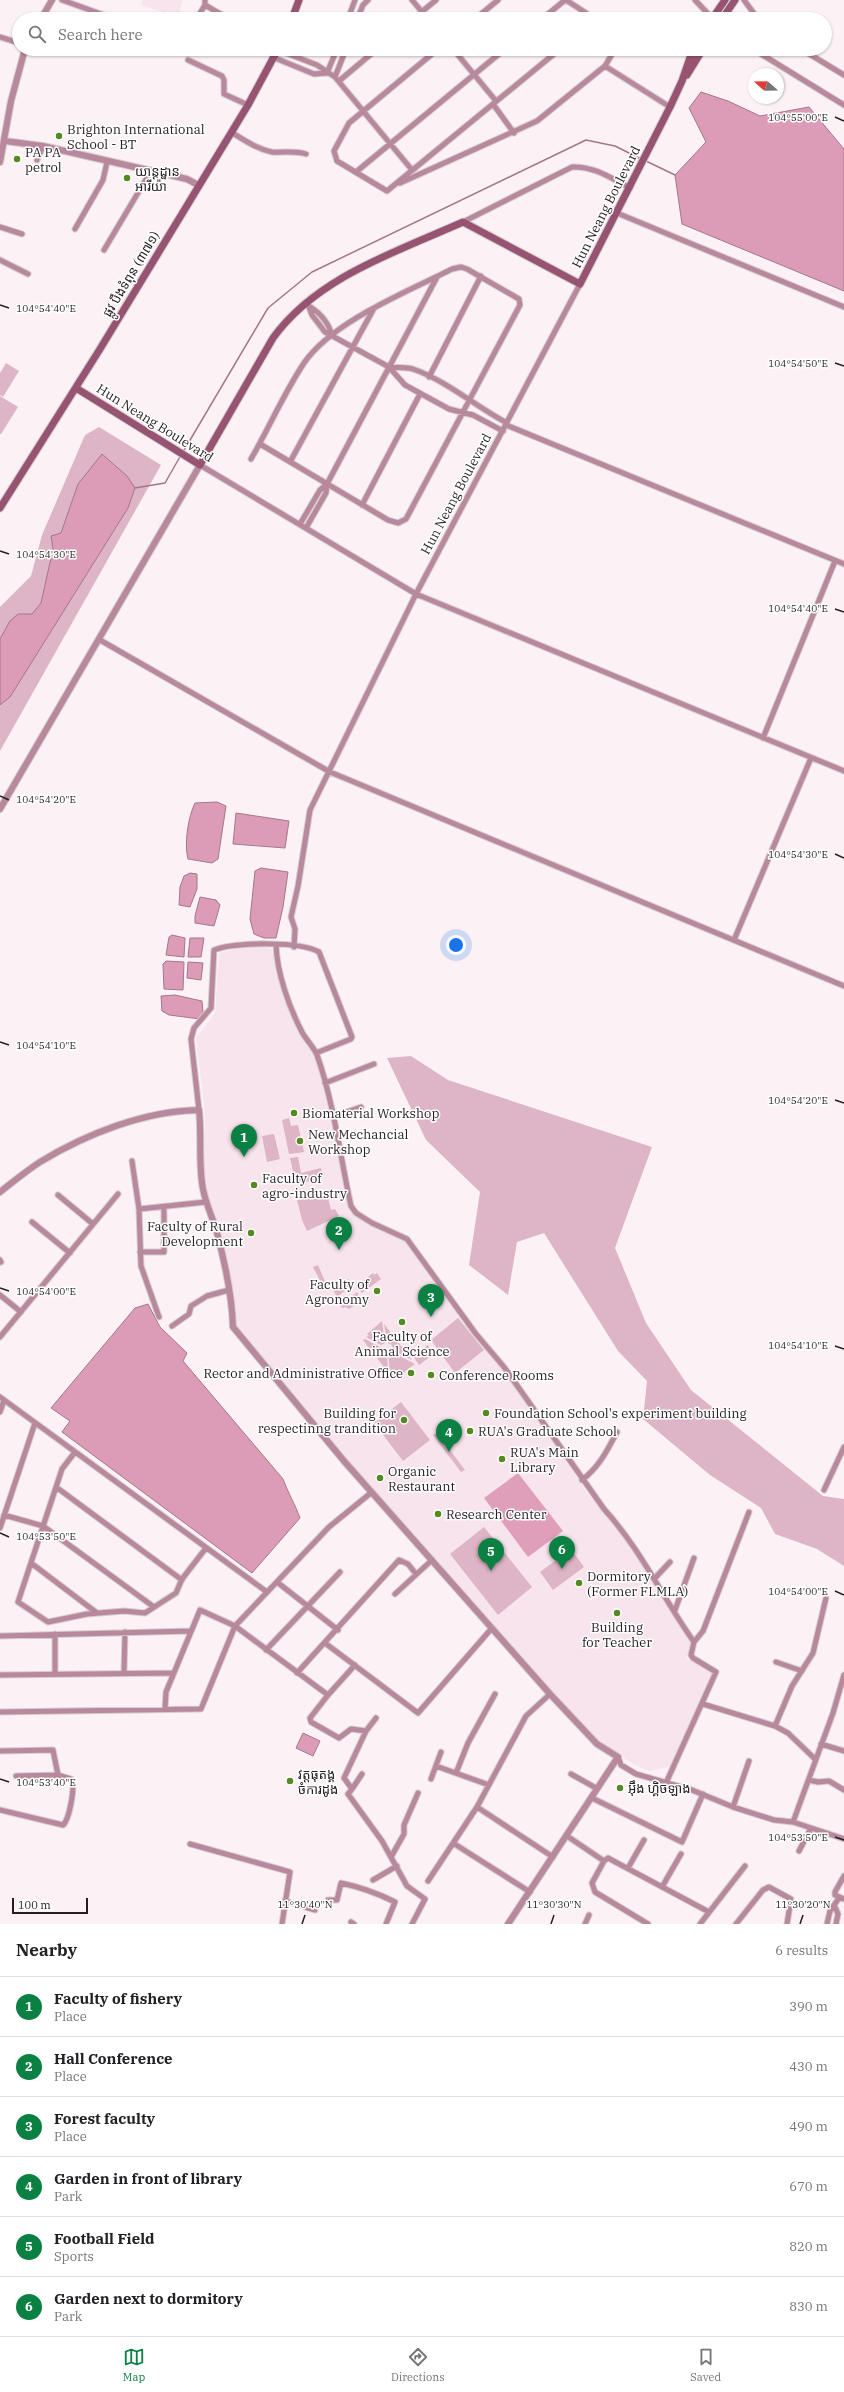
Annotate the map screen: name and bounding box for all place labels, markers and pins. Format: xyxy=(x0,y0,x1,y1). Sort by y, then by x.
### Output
place label: Brighton International School - BT xyxy=(67,121,205,153)
marker: Brighton International School - BT xyxy=(54,131,64,141)
place label: PA PA petrol xyxy=(25,144,62,176)
marker: PA PA petrol xyxy=(12,154,22,164)
place label: យាន្ដដ្ឋាន អារីយ៉ា xyxy=(135,163,180,195)
marker: យាន្ដដ្ឋាន អារីយ៉ា xyxy=(122,173,132,183)
place label: Biomaterial Workshop xyxy=(302,1105,439,1122)
marker: Biomaterial Workshop xyxy=(289,1108,299,1118)
pin: 1 xyxy=(231,1124,257,1157)
place label: New Mechancial Workshop xyxy=(308,1126,409,1158)
marker: New Mechancial Workshop xyxy=(295,1136,305,1146)
place label: Faculty of agro-industry xyxy=(262,1170,347,1202)
marker: Faculty of agro-industry xyxy=(249,1180,259,1190)
pin: 2 xyxy=(326,1217,352,1250)
place label: Faculty of Rural Development xyxy=(147,1218,243,1250)
marker: Faculty of Rural Development xyxy=(246,1228,256,1238)
place label: Faculty of Agronomy xyxy=(305,1276,371,1308)
pin: 3 xyxy=(418,1284,444,1317)
marker: Faculty of Agronomy xyxy=(372,1286,382,1296)
marker: Faculty of Animal Science xyxy=(397,1317,407,1327)
place label: Faculty of Animal Science xyxy=(355,1328,450,1360)
place label: Rector and Administrative Office xyxy=(204,1365,403,1382)
place label: Conference Rooms xyxy=(439,1367,554,1384)
marker: Rector and Administrative Office xyxy=(406,1368,416,1378)
marker: Conference Rooms xyxy=(426,1370,436,1380)
place label: Building for respectinng trandition xyxy=(258,1405,396,1437)
place label: Foundation School's experiment building xyxy=(494,1405,747,1422)
marker: Foundation School's experiment building xyxy=(481,1408,491,1418)
marker: Building for respectinng trandition xyxy=(399,1415,409,1425)
pin: 4 xyxy=(436,1419,462,1452)
place label: RUA's Graduate School xyxy=(478,1423,617,1440)
marker: RUA's Graduate School xyxy=(465,1426,475,1436)
place label: RUA's Main Library xyxy=(510,1444,579,1476)
marker: RUA's Main Library xyxy=(497,1454,507,1464)
place label: Organic Restaurant xyxy=(388,1463,456,1495)
marker: Organic Restaurant xyxy=(375,1473,385,1483)
place label: Research Center xyxy=(446,1506,547,1523)
marker: Research Center xyxy=(433,1509,443,1519)
pin: 6 xyxy=(549,1536,575,1569)
pin: 5 xyxy=(478,1538,504,1571)
place label: Dormitory (Former FLMLA) xyxy=(587,1568,688,1600)
marker: Dormitory (Former FLMLA) xyxy=(574,1578,584,1588)
marker: Building for Teacher xyxy=(612,1608,622,1618)
place label: Building for Teacher xyxy=(582,1619,652,1651)
place label: វត្តធុតង្គ ចំការដូង xyxy=(298,1766,338,1798)
marker: វត្តធុតង្គ ចំការដូង xyxy=(285,1776,295,1786)
place label: អ៊ឹង ហ្គិចឡាង xyxy=(628,1780,691,1797)
marker: អ៊ឹង ហ្គិចឡាង xyxy=(615,1783,625,1793)

